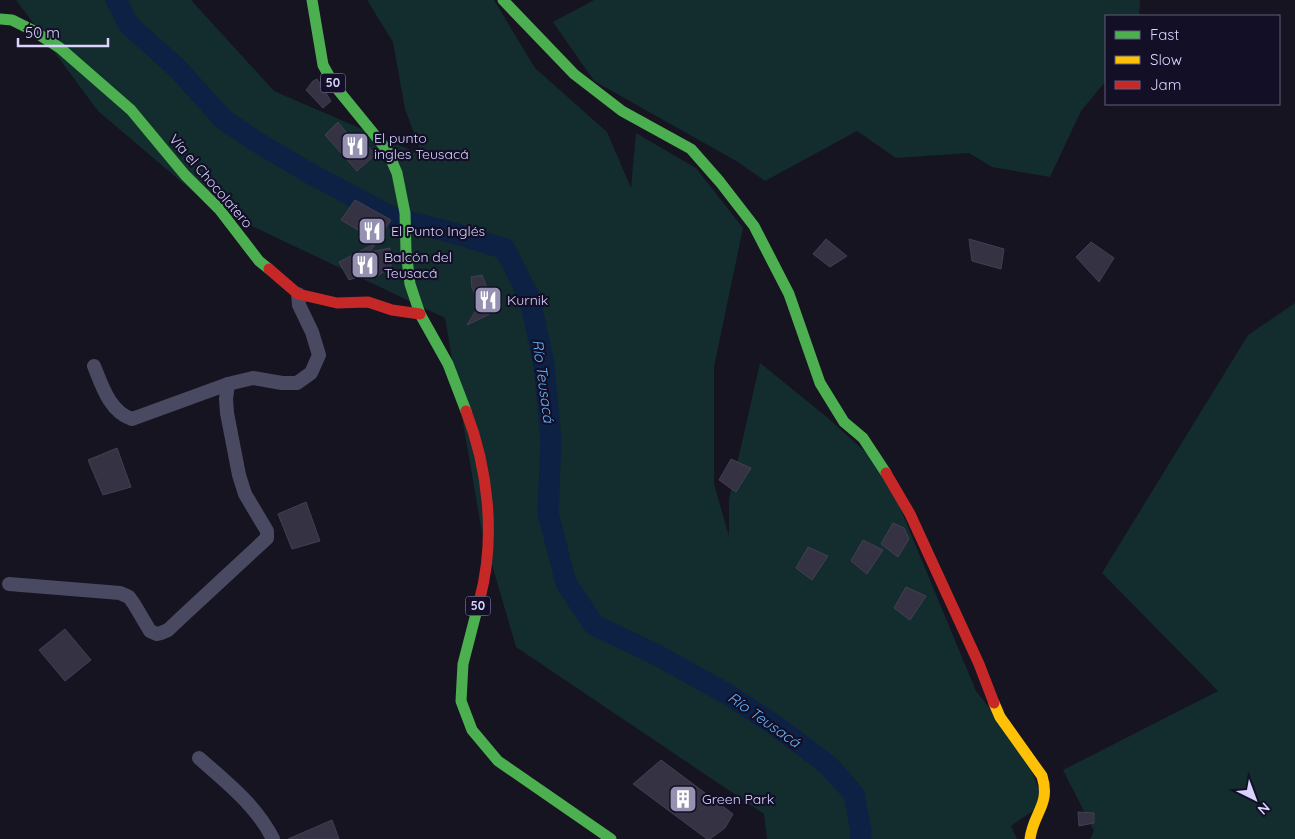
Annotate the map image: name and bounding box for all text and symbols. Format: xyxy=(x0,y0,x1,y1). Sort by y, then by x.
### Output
scale bar xyxy=(18,15,108,47)
legend xyxy=(1105,15,1280,105)
text: 50 m xyxy=(25,23,60,42)
text: Fast xyxy=(1150,25,1179,44)
text: Slow xyxy=(1150,50,1182,69)
road number: 50 xyxy=(320,74,346,92)
text: Jam xyxy=(1150,75,1181,94)
place label: El punto ingles Teusacá xyxy=(374,129,469,163)
street label: Vía el Chocolatero xyxy=(165,130,257,232)
restaurant icon: El punto ingles Teusacá xyxy=(340,131,370,161)
restaurant icon: El Punto Inglés xyxy=(357,216,387,246)
place label: El Punto Inglés xyxy=(391,222,485,240)
place label: Balcón del Teusacá xyxy=(384,248,452,282)
restaurant icon: Balcón del Teusacá xyxy=(350,250,380,280)
restaurant icon: Kurnik xyxy=(473,285,503,315)
place label: Kurnik xyxy=(507,291,548,309)
water label: Río Teusacá xyxy=(528,338,559,425)
road number: 50 xyxy=(466,596,490,616)
water label: Río Teusacá xyxy=(725,688,805,752)
north arrow xyxy=(1230,774,1280,824)
building icon: Green Park xyxy=(668,784,698,814)
place label: Green Park xyxy=(702,790,774,808)
text: N xyxy=(1254,799,1274,819)

